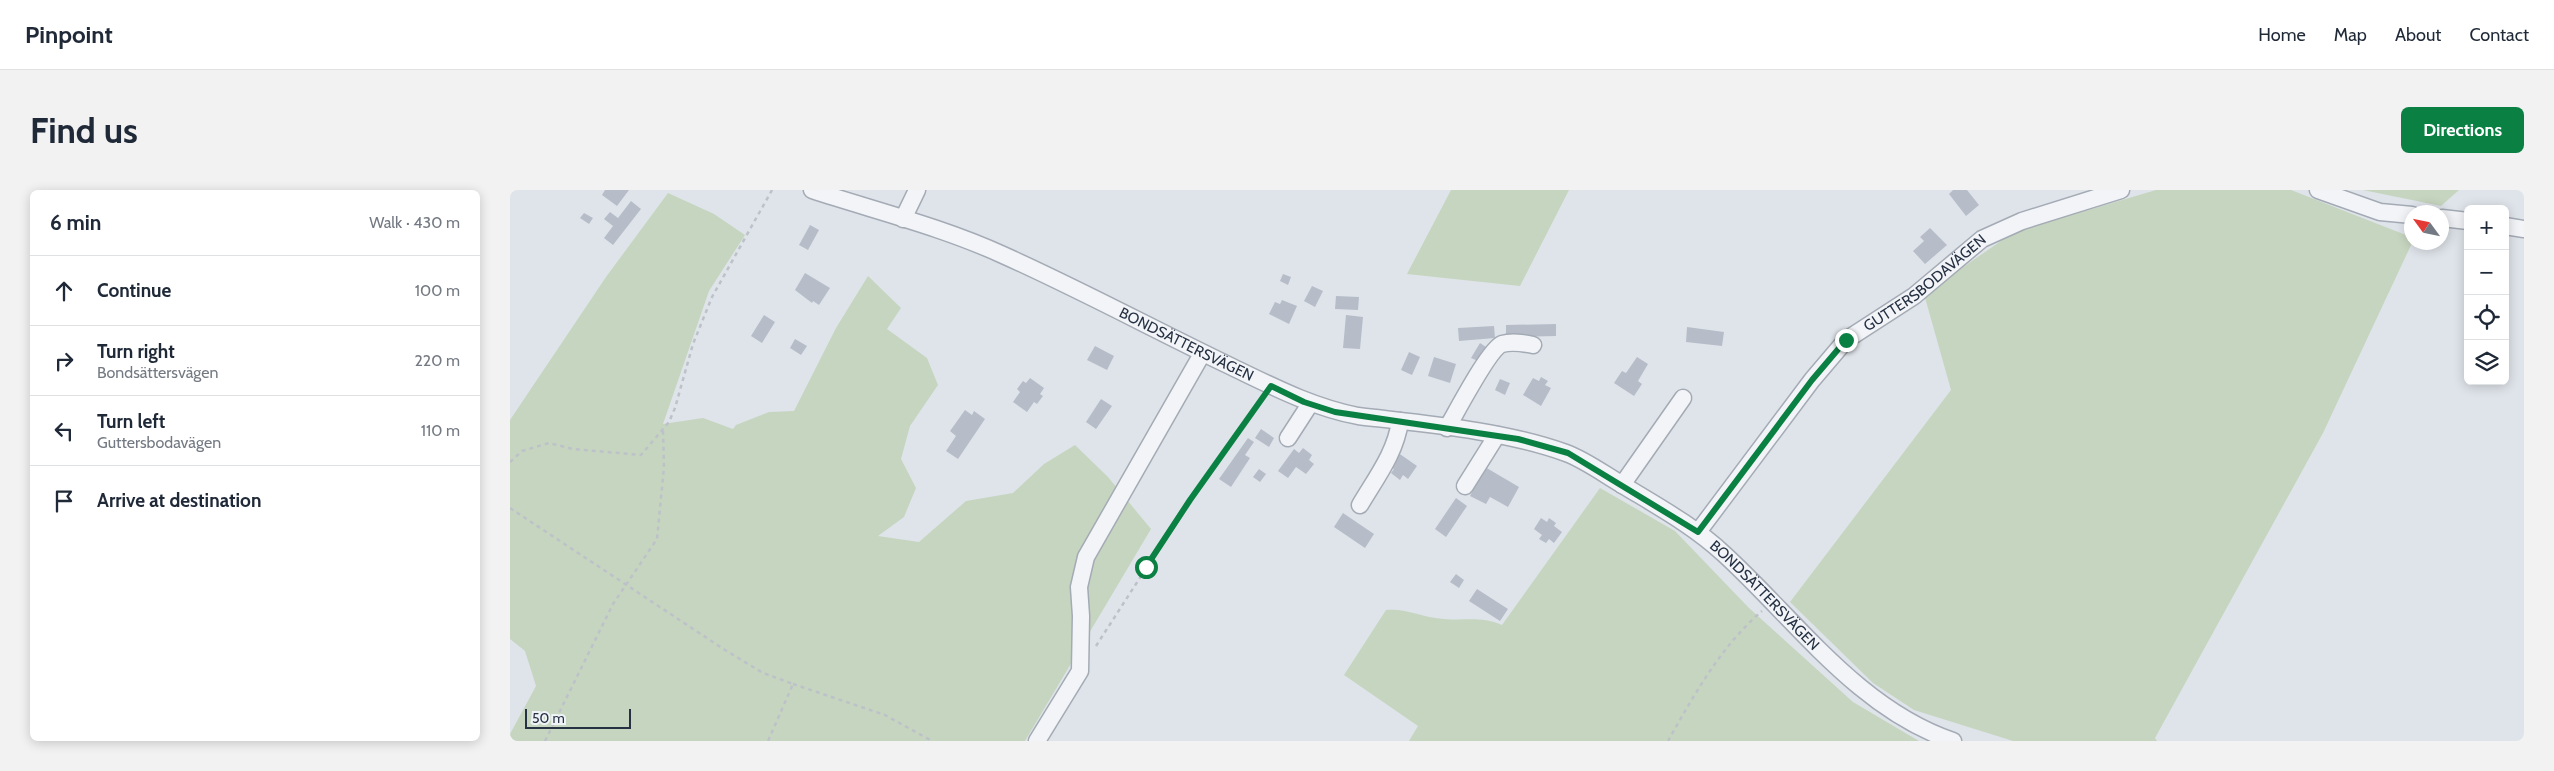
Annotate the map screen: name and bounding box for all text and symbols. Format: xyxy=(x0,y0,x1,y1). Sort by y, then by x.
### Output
text: Pinpoint xyxy=(25,20,113,49)
text: Home xyxy=(2258,24,2306,46)
text: Map xyxy=(2334,24,2367,46)
text: About xyxy=(2395,24,2441,46)
text: Contact xyxy=(2469,24,2529,46)
button: Directions xyxy=(2401,107,2524,153)
text: Find us xyxy=(30,109,138,152)
north arrow xyxy=(2404,205,2449,250)
map controls xyxy=(2464,205,2509,385)
button: + xyxy=(2464,205,2509,250)
text: 6 min xyxy=(50,210,101,235)
text: Walk · 430 m xyxy=(369,213,460,232)
street label: GUTTERSBODAVÄGEN xyxy=(1860,231,1990,335)
button: − xyxy=(2464,250,2509,295)
icon: ahead xyxy=(50,277,78,305)
text: Continue xyxy=(97,279,171,302)
text: 100 m xyxy=(415,281,460,300)
button: locate xyxy=(2464,295,2509,340)
street label: BONDSÄTTERSVÄGEN xyxy=(1116,303,1257,385)
route end xyxy=(1835,329,1858,352)
text: Turn right xyxy=(97,340,175,363)
button: layers xyxy=(2464,340,2509,385)
icon: right xyxy=(50,347,78,375)
text: 220 m xyxy=(414,351,460,370)
text: Bondsättersvägen xyxy=(97,363,218,382)
text: Turn left xyxy=(97,410,165,433)
icon: left xyxy=(50,417,78,445)
text: 110 m xyxy=(421,421,460,440)
text: Guttersbodavägen xyxy=(97,433,221,452)
icon: arrive xyxy=(50,487,78,515)
text: Arrive at destination xyxy=(97,489,261,512)
street label: BONDSÄTTERSVÄGEN xyxy=(1706,537,1823,654)
route start xyxy=(1135,556,1158,579)
scale bar xyxy=(525,706,631,729)
text: 50 m xyxy=(532,709,565,727)

